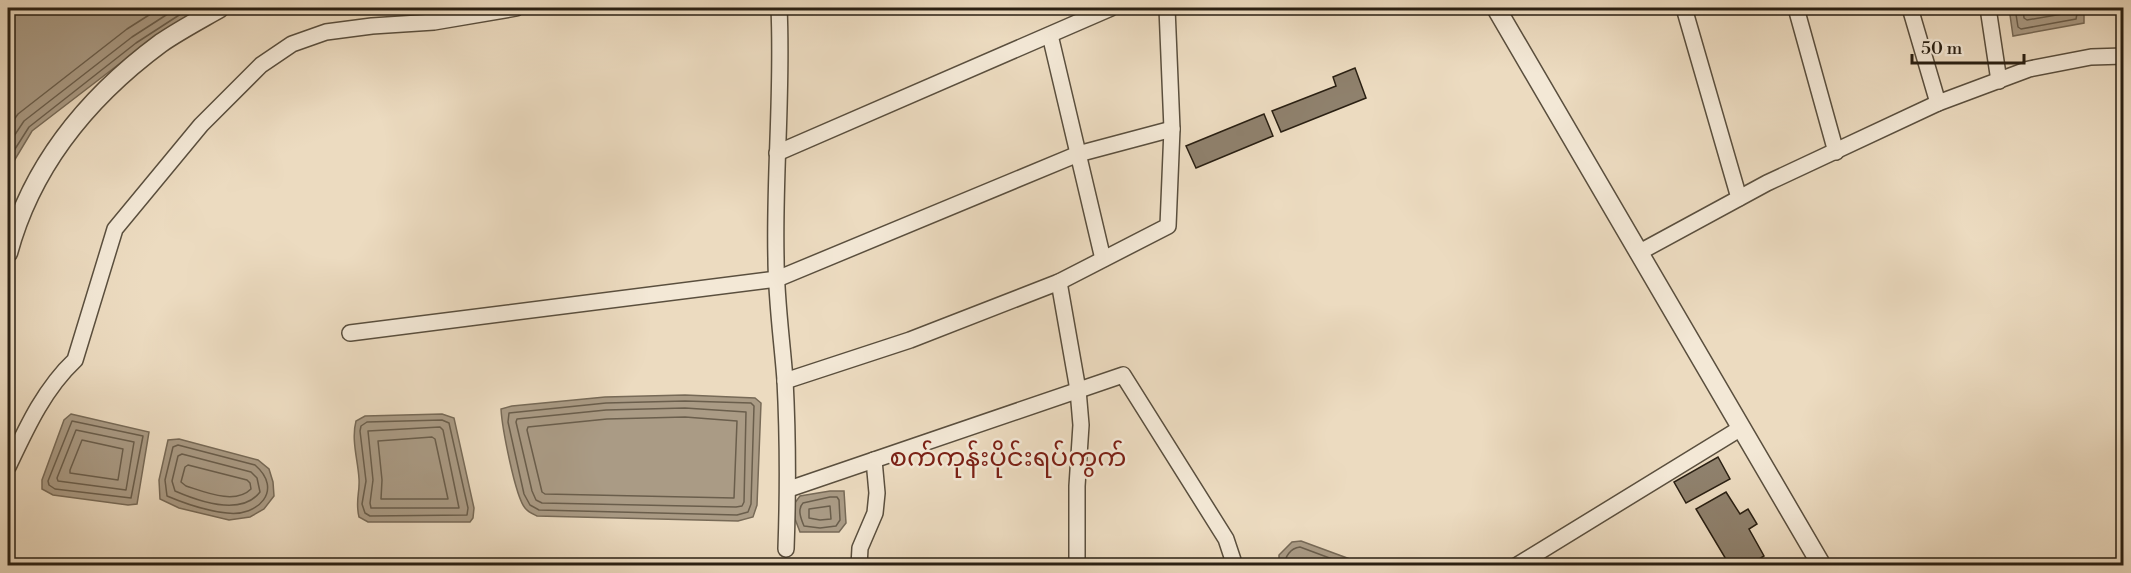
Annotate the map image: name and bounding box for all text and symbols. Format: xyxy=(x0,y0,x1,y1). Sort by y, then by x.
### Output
scale bar xyxy=(1912,27,2024,65)
text: 50 m xyxy=(1921,37,1963,60)
district label: စက်ကုန်းပိုင်းရပ်ကွက် xyxy=(889,440,1127,478)

